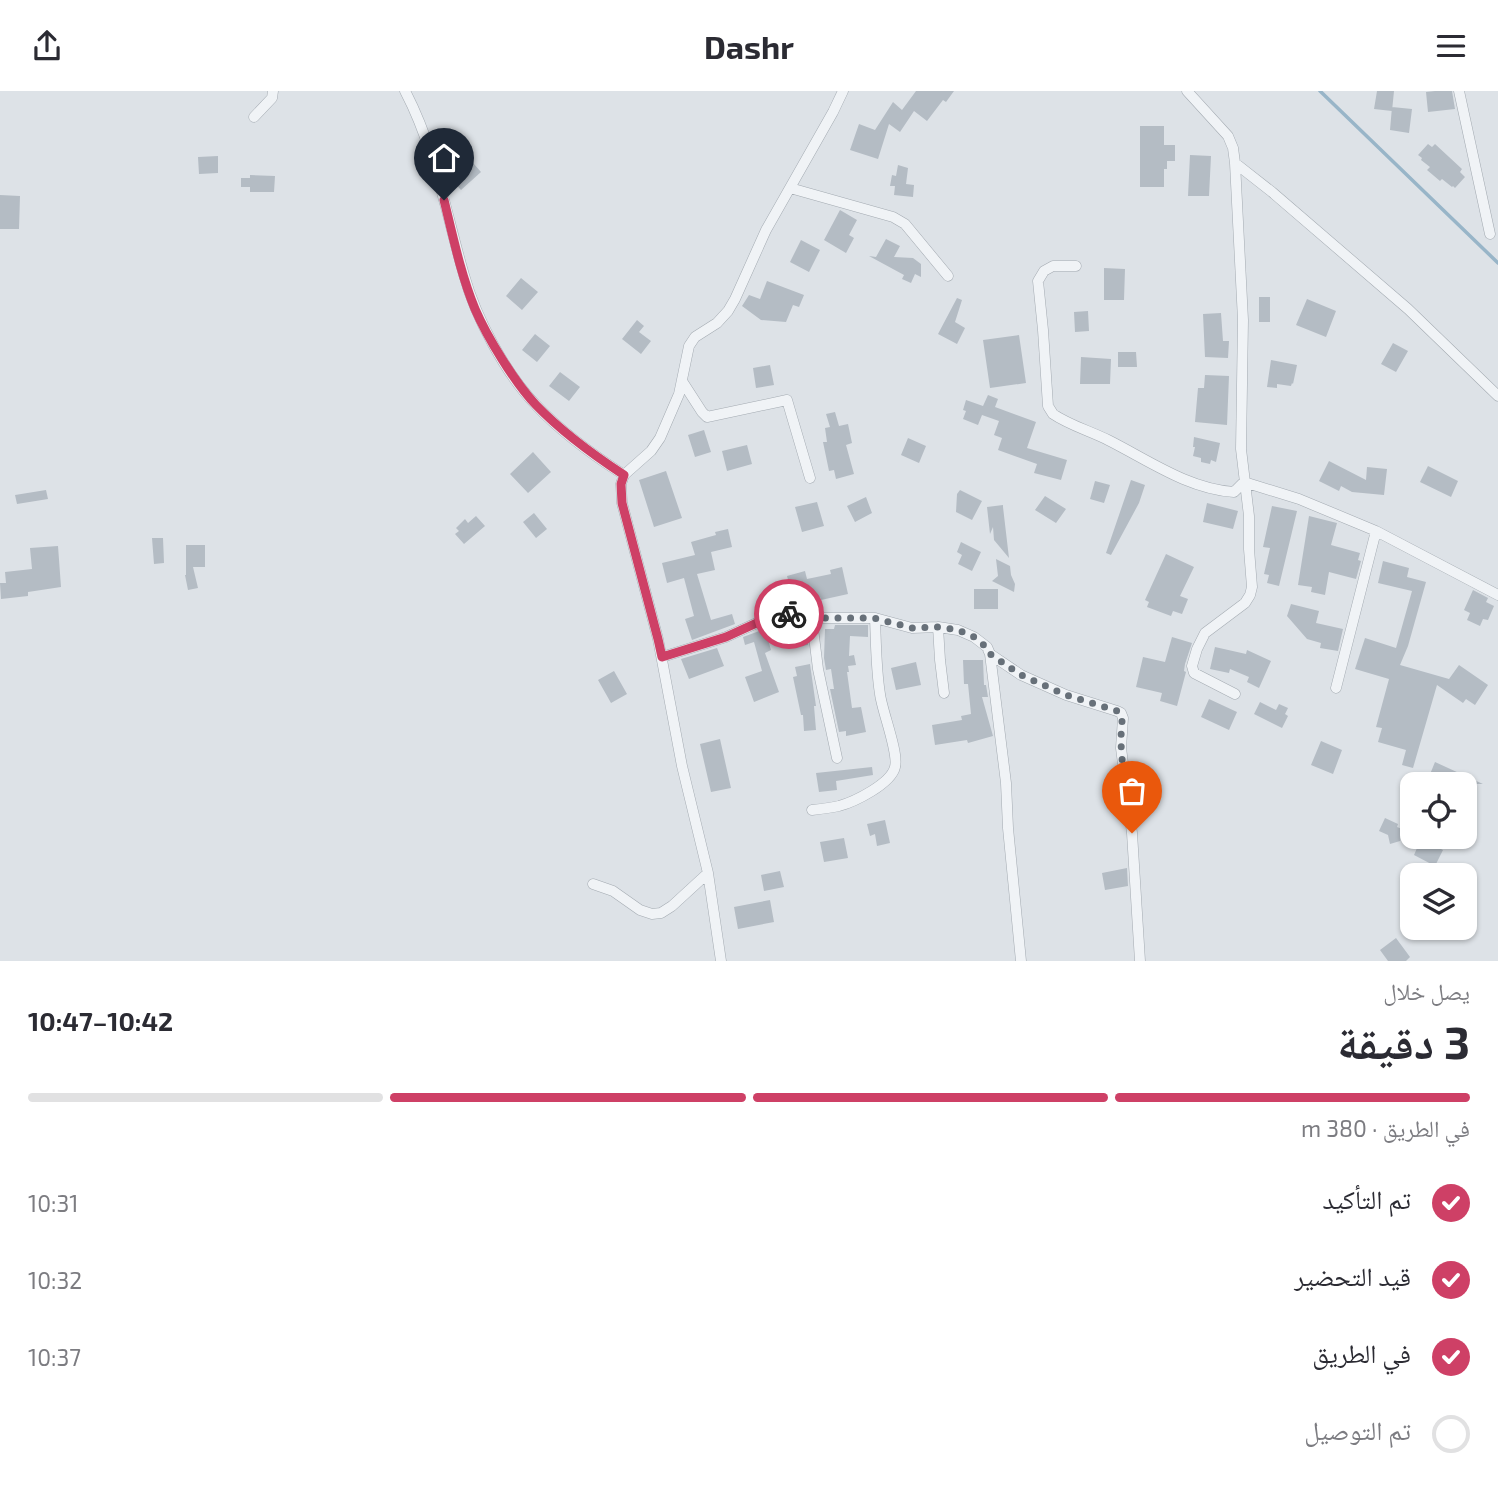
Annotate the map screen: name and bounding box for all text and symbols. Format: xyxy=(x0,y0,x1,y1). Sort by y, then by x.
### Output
icon: share xyxy=(28,27,66,65)
text: Dashr xyxy=(704,27,794,65)
icon: menu xyxy=(1432,27,1470,65)
pin xyxy=(414,128,474,200)
icon: home xyxy=(425,139,463,177)
courier xyxy=(754,579,824,649)
icon: bike xyxy=(770,595,808,633)
pin xyxy=(1102,761,1162,833)
icon: bag xyxy=(1113,772,1151,810)
map controls xyxy=(1400,772,1477,940)
button: locate xyxy=(1400,772,1477,849)
button: layers xyxy=(1400,863,1477,940)
text: يصل خلال xyxy=(1383,977,1470,1005)
text: 10:42–10:47 xyxy=(28,1005,173,1036)
text: 3 دقيقة xyxy=(1337,1013,1470,1068)
text: في الطريق · 380 m xyxy=(1301,1114,1470,1142)
text: تم التأكيد xyxy=(1322,1183,1411,1214)
icon: check xyxy=(1432,1184,1470,1222)
text: 10:31 xyxy=(28,1189,78,1217)
text: قيد التحضير xyxy=(1294,1260,1411,1291)
icon: check xyxy=(1432,1261,1470,1299)
text: 10:32 xyxy=(28,1266,82,1294)
text: في الطريق xyxy=(1312,1337,1411,1368)
icon: check xyxy=(1432,1338,1470,1376)
text: 10:37 xyxy=(28,1343,81,1371)
text: تم التوصيل xyxy=(1304,1414,1411,1445)

